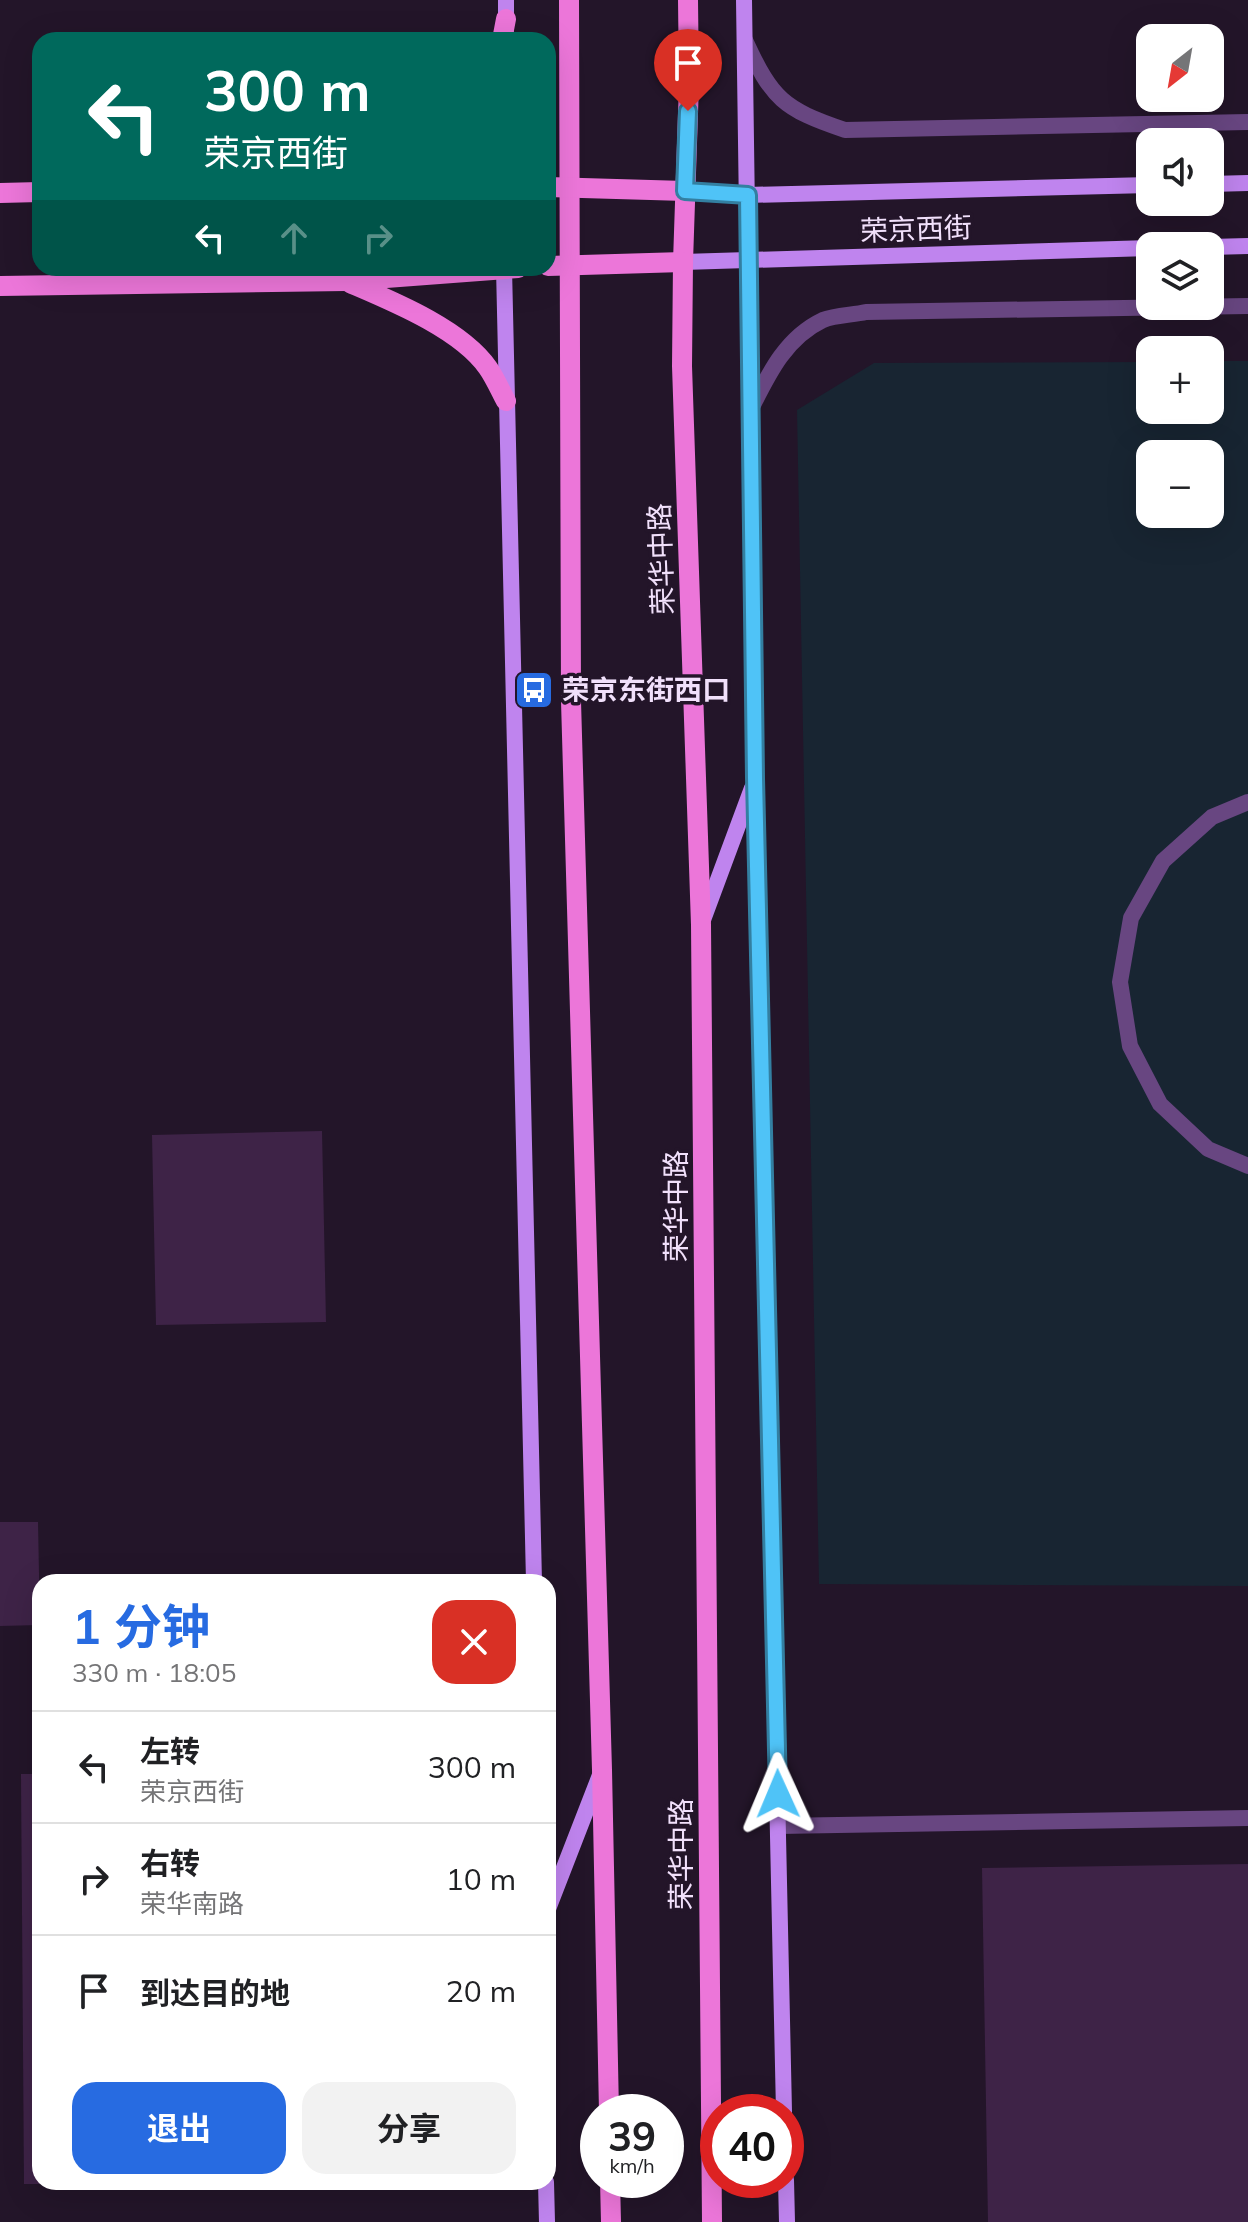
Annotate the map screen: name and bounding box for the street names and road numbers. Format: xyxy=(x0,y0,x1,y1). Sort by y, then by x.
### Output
street label: 荣京西街 xyxy=(859,209,973,248)
street label: 荣华中路 xyxy=(641,502,680,616)
street label: 荣华中路 xyxy=(658,1150,693,1262)
street label: 荣华中路 xyxy=(663,1798,698,1910)

